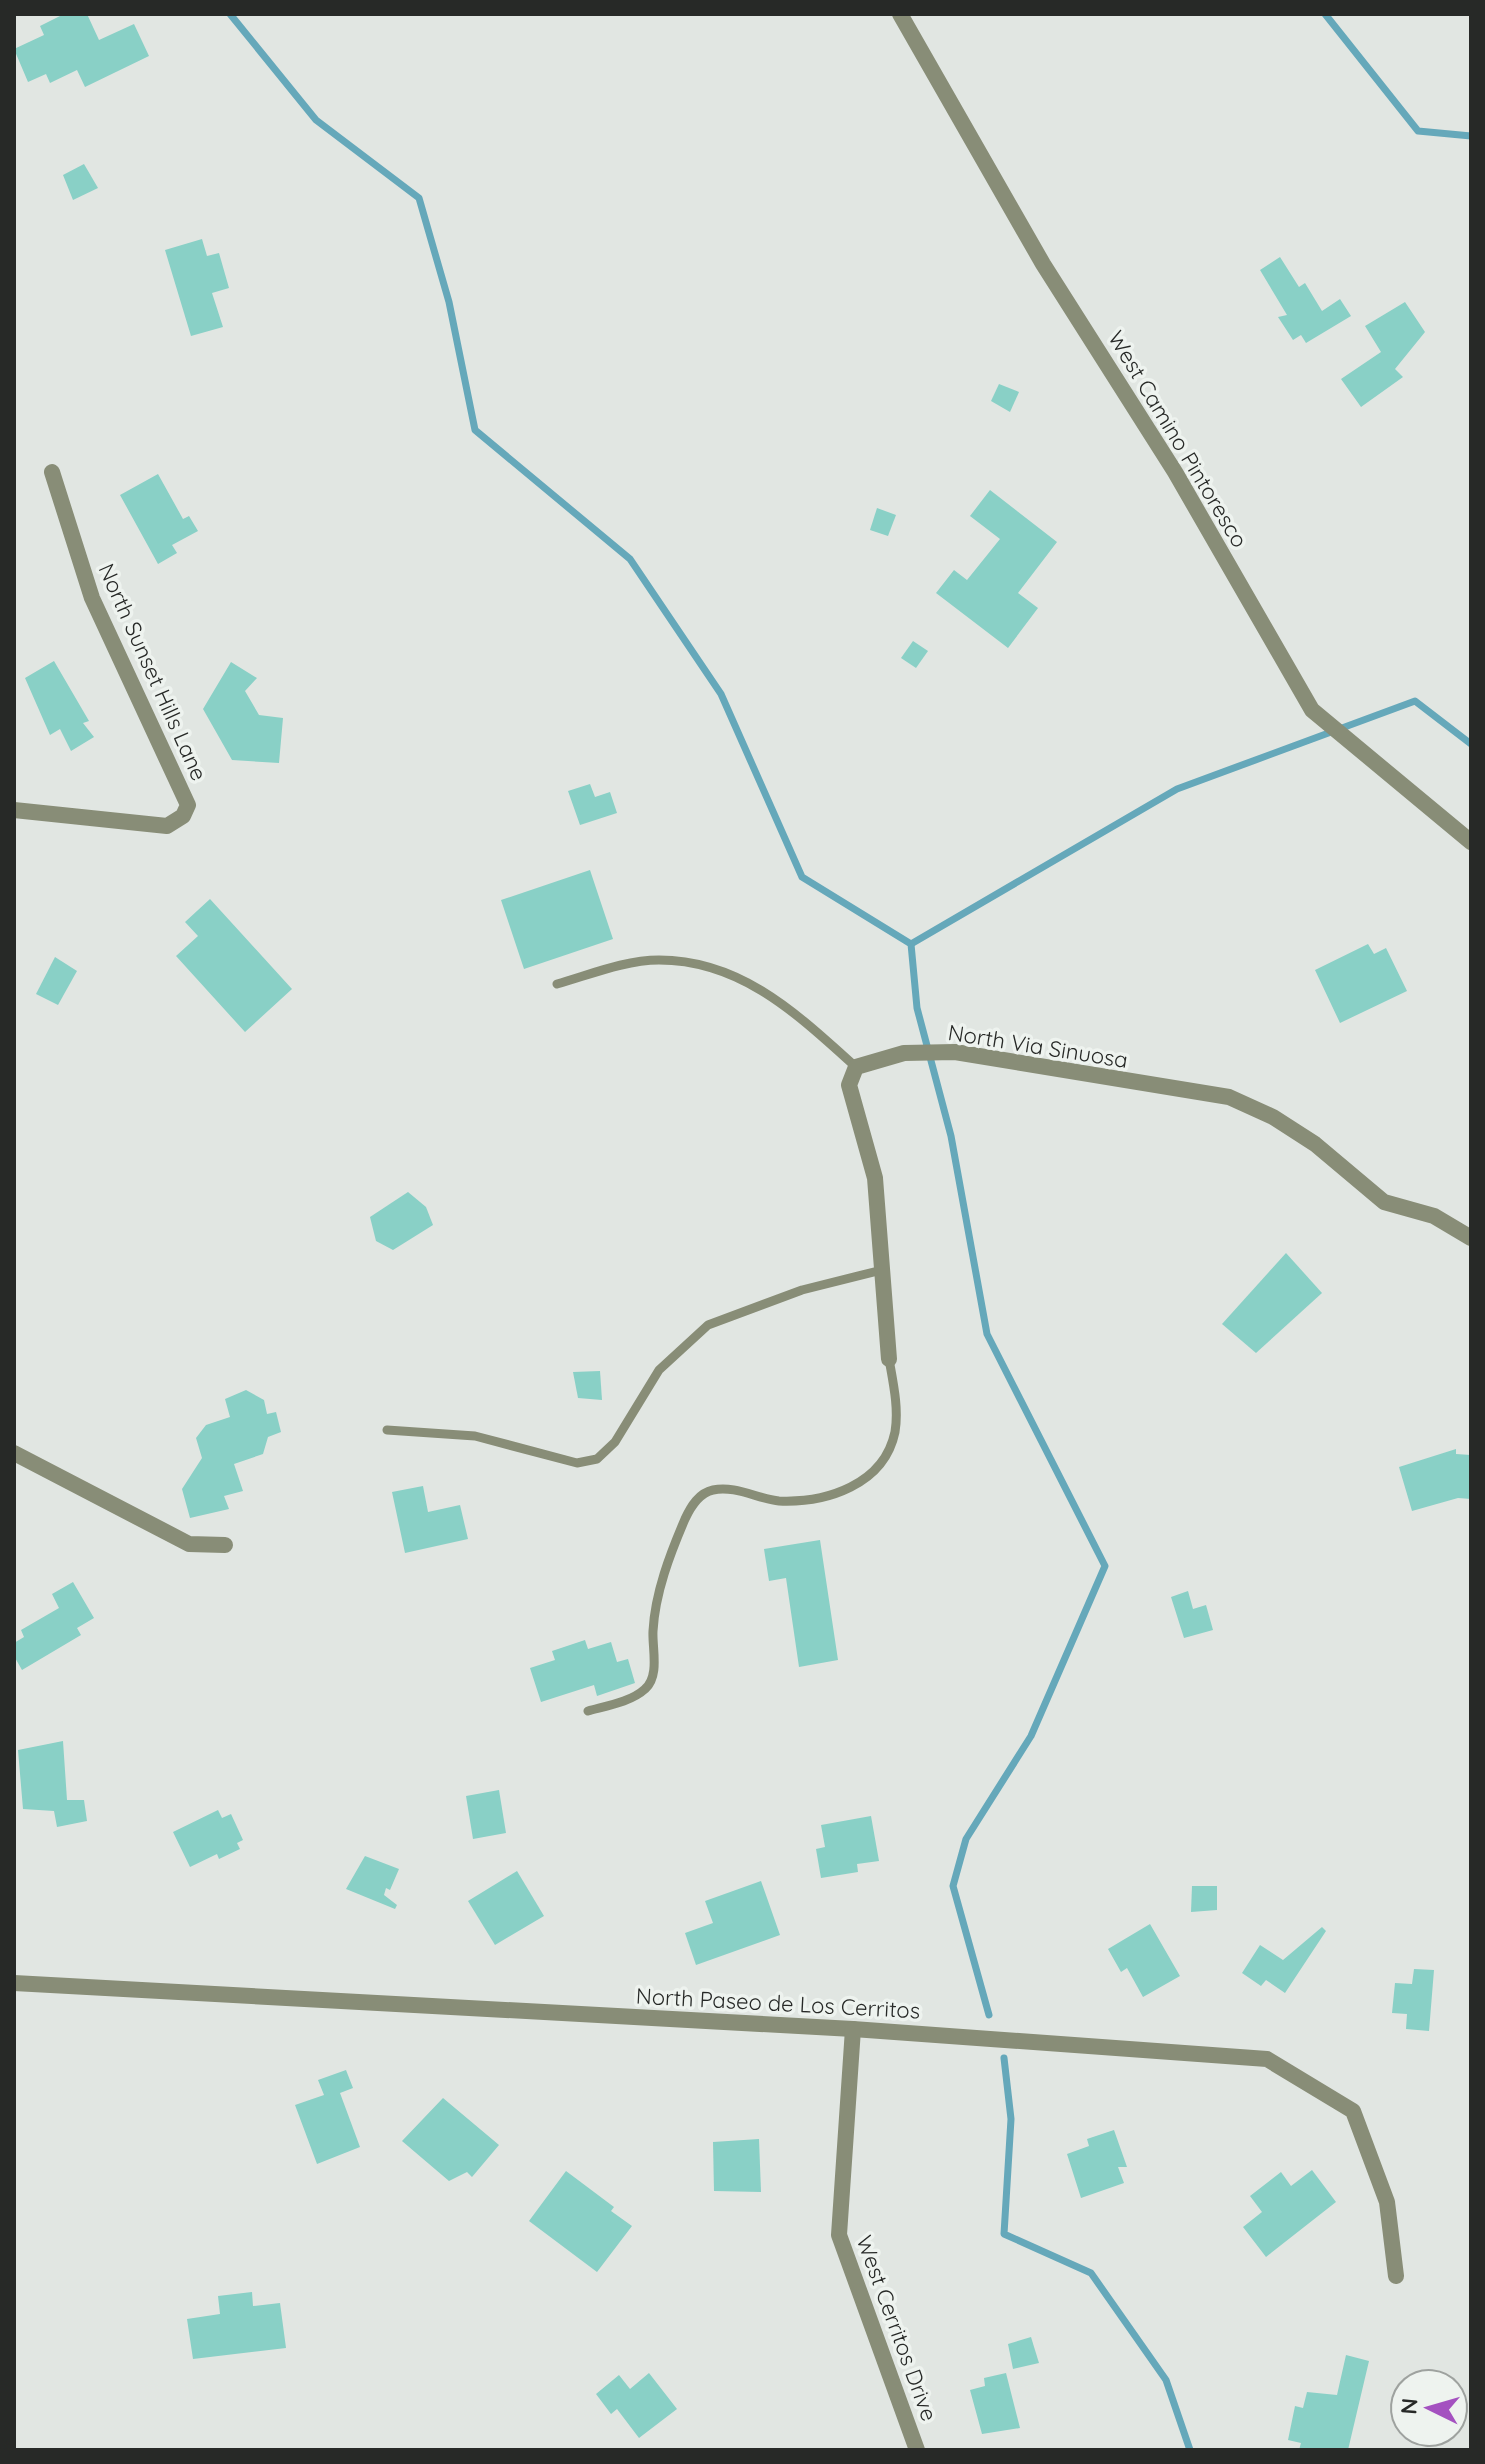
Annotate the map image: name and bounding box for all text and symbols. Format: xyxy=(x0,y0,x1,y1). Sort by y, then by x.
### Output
street label: West Camino Pintoresco xyxy=(1102,325,1254,553)
street label: North Sunset Hills Lane xyxy=(92,559,214,785)
street label: North Via Sinuosa xyxy=(946,1018,1130,1074)
street label: North Paseo de Los Cerritos xyxy=(635,1982,921,2024)
street label: West Cerritos Drive xyxy=(850,2231,944,2425)
north arrow xyxy=(1389,2368,1469,2448)
text: N xyxy=(1394,2397,1424,2416)

